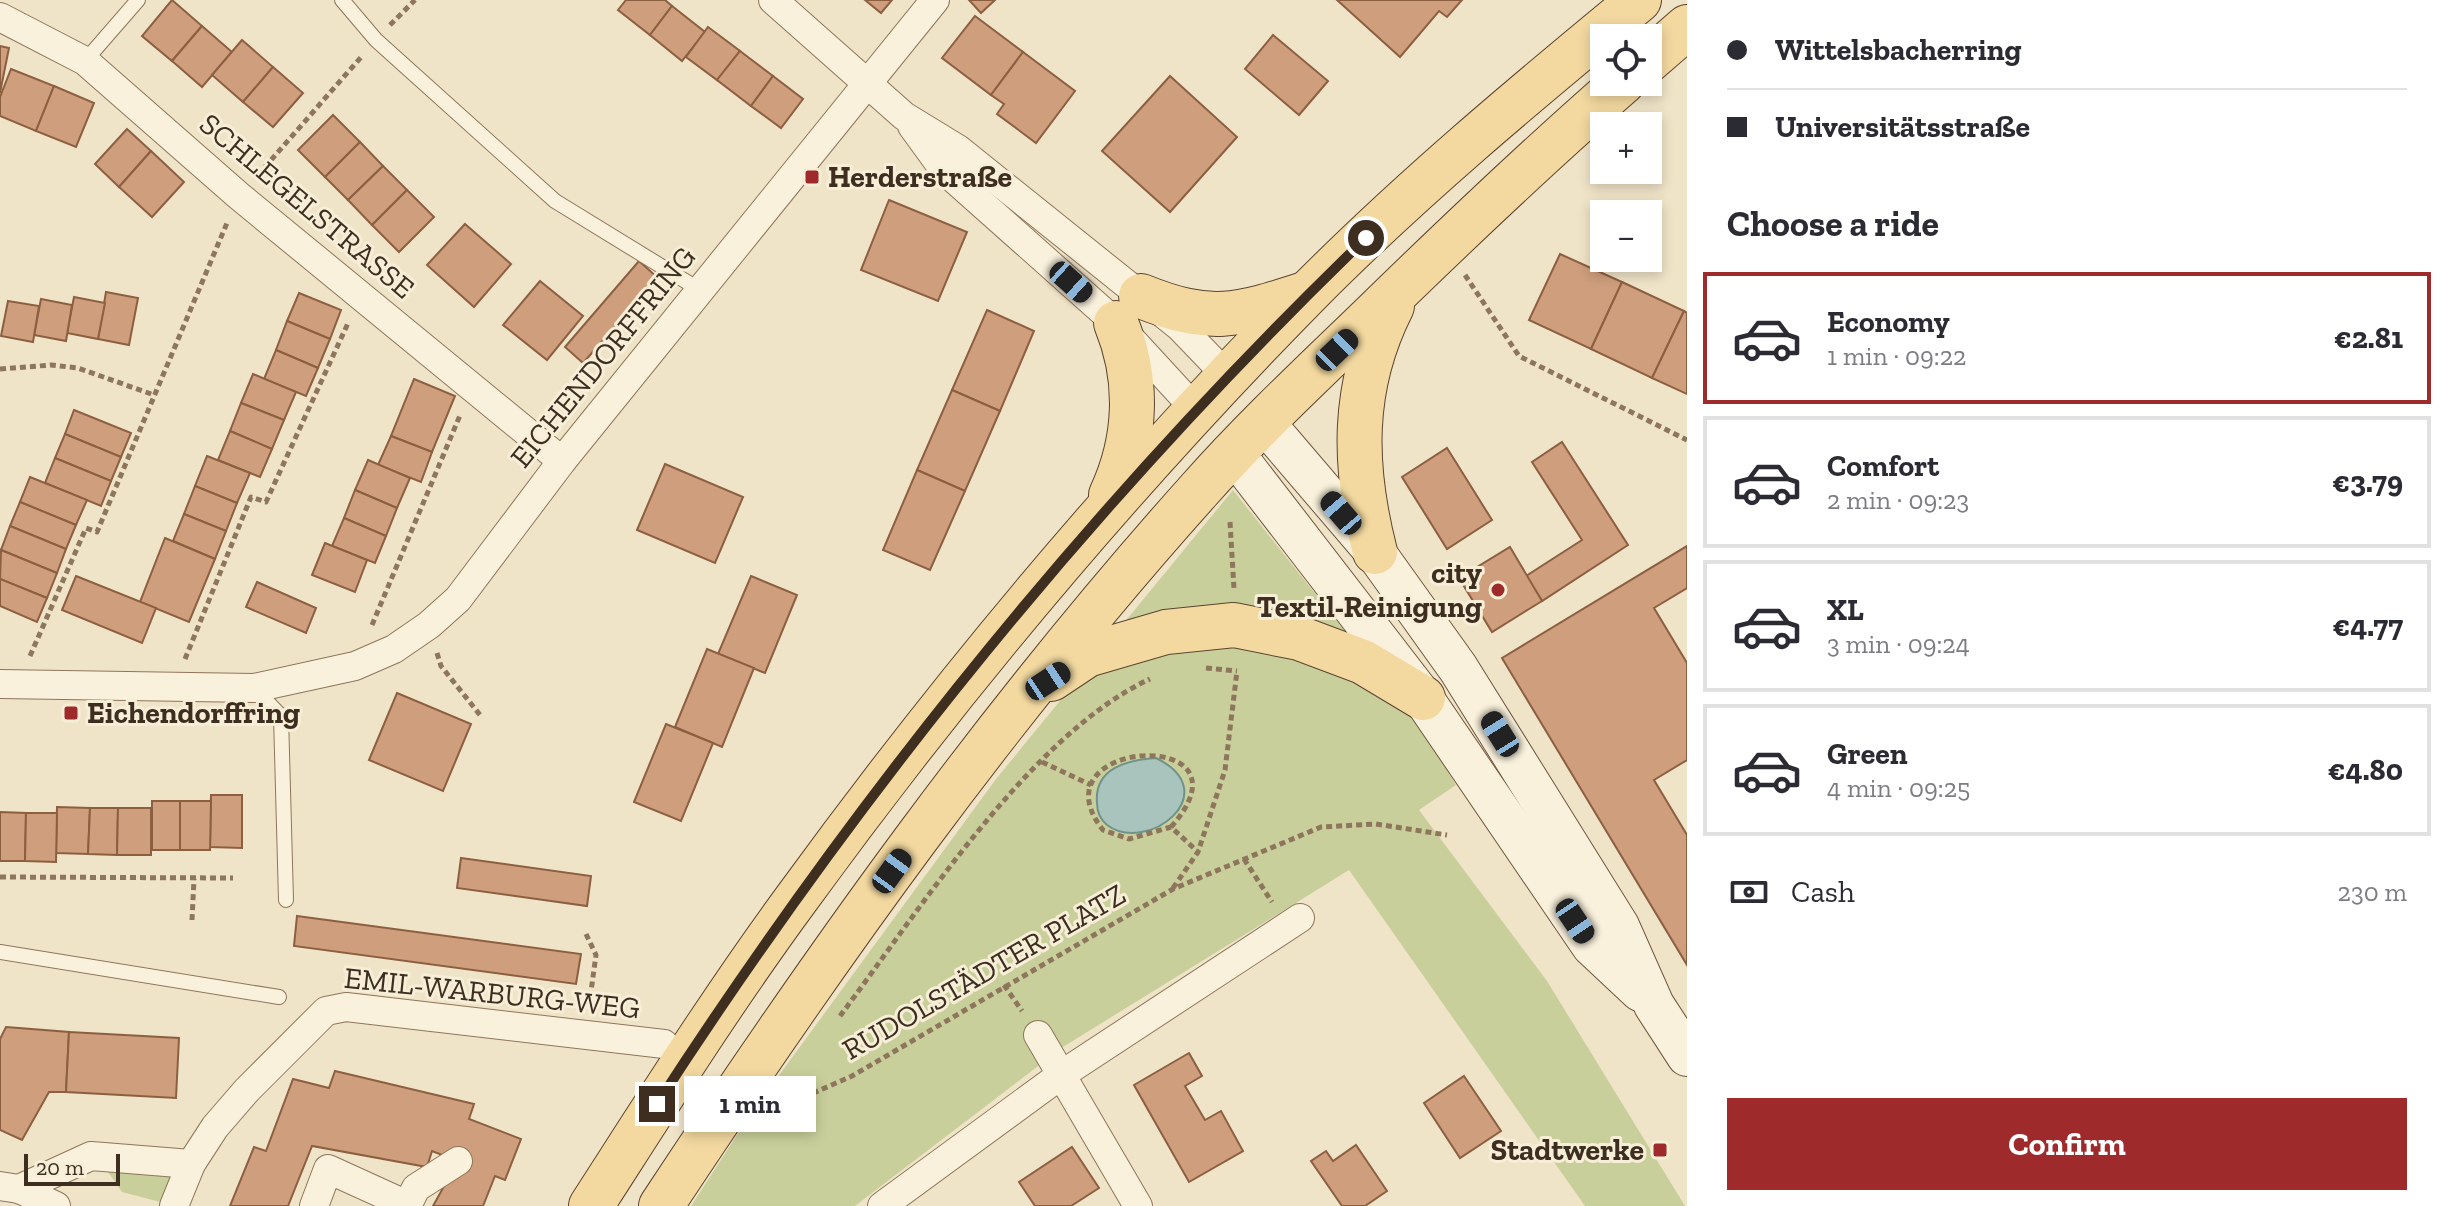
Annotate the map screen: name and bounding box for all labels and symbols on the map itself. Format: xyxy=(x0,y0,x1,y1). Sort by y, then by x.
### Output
street label: SCHLEGELSTRASSE xyxy=(192,106,422,306)
place label: Herderstraße xyxy=(828,159,1012,195)
marker: Herderstraße xyxy=(803,168,821,186)
route start xyxy=(1348,220,1384,256)
street label: EICHENDORFFRING xyxy=(503,239,703,475)
car xyxy=(1045,257,1097,307)
car xyxy=(1311,325,1363,375)
car xyxy=(1316,487,1366,539)
place label: city Textil-Reinigung xyxy=(1256,555,1482,625)
marker: city Textil-Reinigung xyxy=(1489,581,1507,599)
car xyxy=(1021,658,1075,704)
place label: Eichendorffring xyxy=(87,695,300,731)
marker: Eichendorffring xyxy=(62,704,80,722)
car xyxy=(1477,707,1523,761)
car xyxy=(868,845,916,897)
street label: RUDOLSTÄDTER PLATZ xyxy=(836,876,1132,1068)
car xyxy=(1552,894,1598,948)
street label: EMIL-WARBURG-WEG xyxy=(342,960,642,1026)
callout: 1 min xyxy=(685,1076,817,1132)
route end xyxy=(639,1086,675,1122)
place label: Stadtwerke xyxy=(1490,1132,1644,1168)
marker: Stadtwerke xyxy=(1651,1141,1669,1159)
scale bar xyxy=(24,1150,120,1186)

